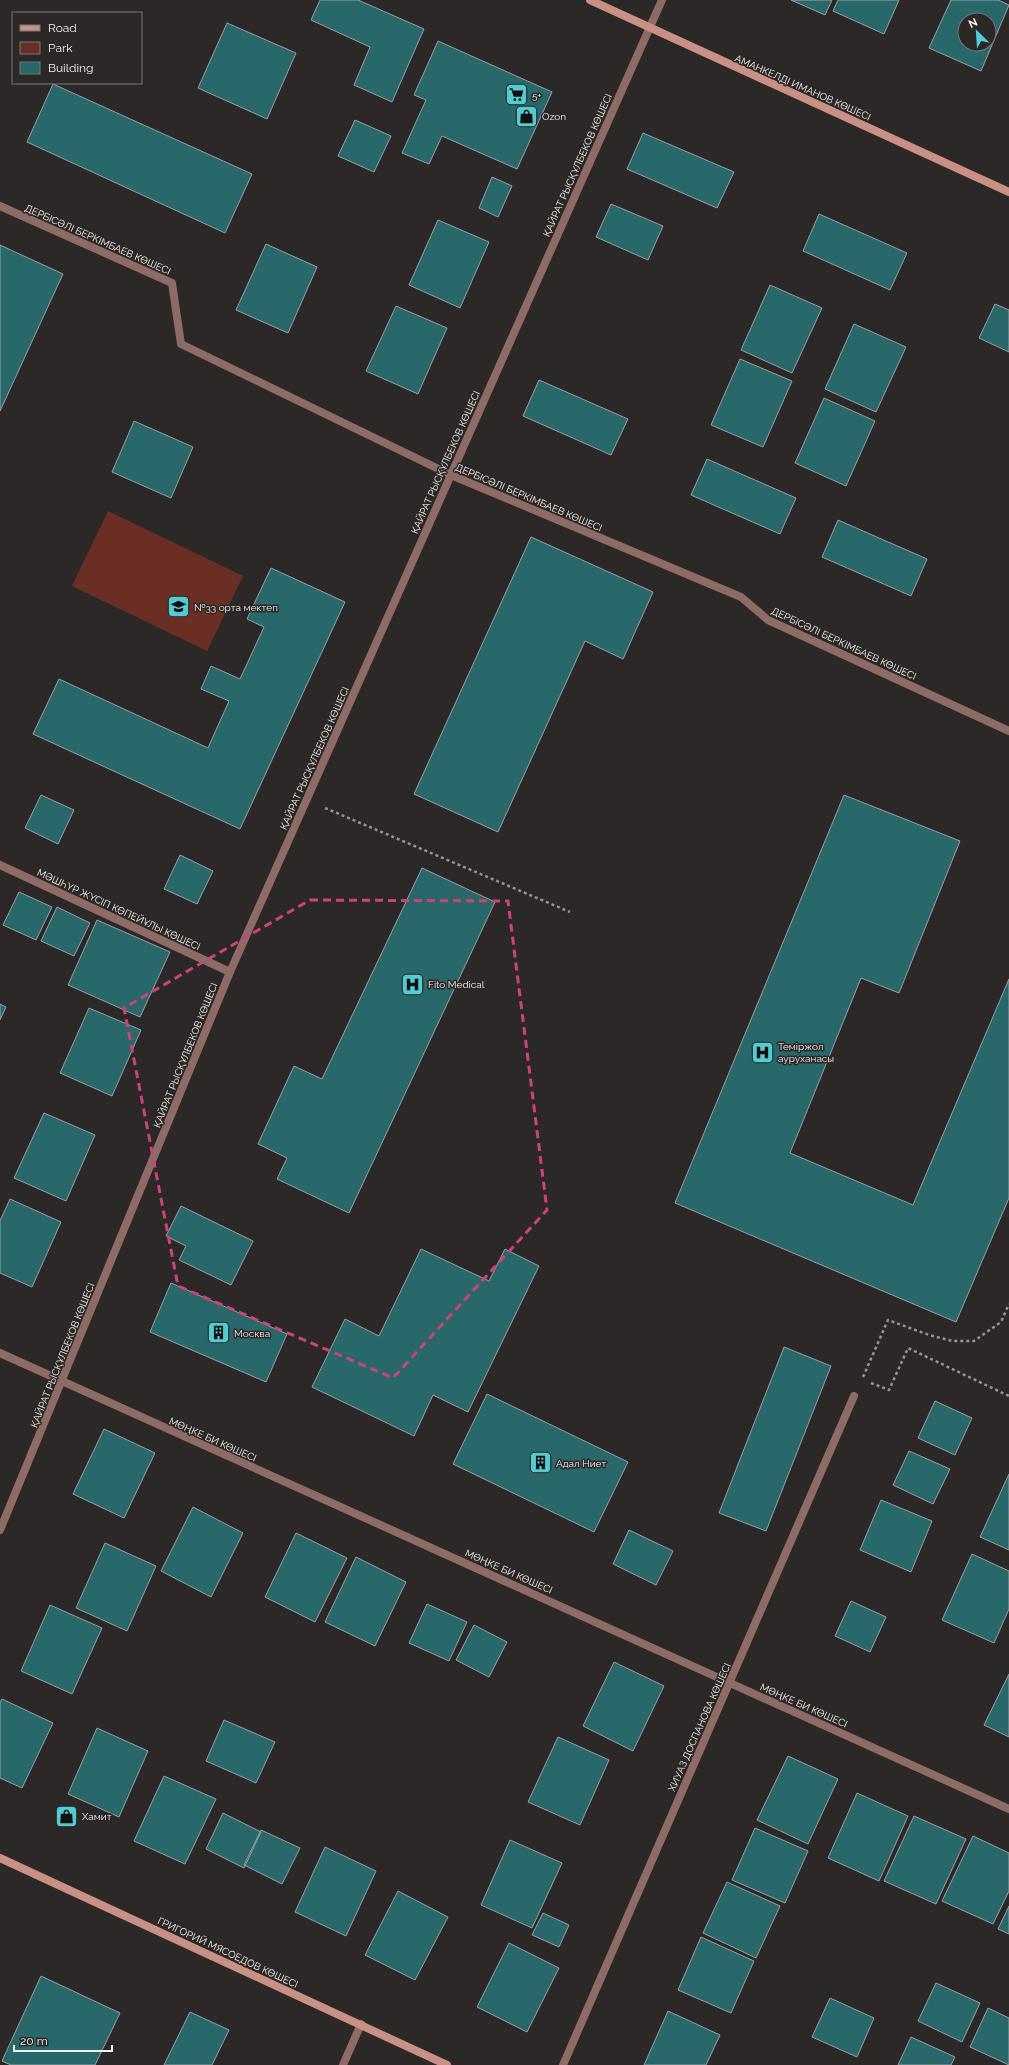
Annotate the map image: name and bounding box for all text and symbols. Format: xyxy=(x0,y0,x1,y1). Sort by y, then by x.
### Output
legend xyxy=(12,12,142,84)
north arrow xyxy=(957,12,997,52)
text: N xyxy=(966,16,980,31)
text: Road xyxy=(48,21,77,35)
text: Park xyxy=(48,41,73,55)
street label: АМАНКЕЛДІ ИМАНОВ КӨШЕСІ xyxy=(733,52,872,122)
text: Building xyxy=(48,61,94,75)
supermarket icon: 5+ xyxy=(503,82,529,108)
place label: 5+ xyxy=(532,90,541,101)
street label: ҚАЙРАТ РЫСҚҰЛБЕКОВ КӨШЕСІ xyxy=(541,92,614,238)
shop icon: Ozon xyxy=(513,103,539,129)
place label: Ozon xyxy=(542,111,566,122)
street label: ДЕРБІСӘЛІ БЕРКІМБАЕВ КӨШЕСІ xyxy=(23,202,172,277)
street label: ҚАЙРАТ РЫСҚҰЛБЕКОВ КӨШЕСІ xyxy=(409,389,482,535)
street label: ДЕРБІСӘЛІ БЕРКІМБАЕВ КӨШЕСІ xyxy=(454,461,604,533)
school or university icon: №33 орта мектеп xyxy=(165,594,191,620)
place label: №33 орта мектеп xyxy=(194,602,278,613)
street label: ДЕРБІСӘЛІ БЕРКІМБАЕВ КӨШЕСІ xyxy=(770,605,918,682)
street label: ҚАЙРАТ РЫСҚҰЛБЕКОВ КӨШЕСІ xyxy=(278,685,351,831)
street label: МӘШҺҮР ЖҮСІП КӨПЕЙҰЛЫ КӨШЕСІ xyxy=(35,867,202,952)
hospital icon: Fito Medical xyxy=(399,971,425,997)
place label: Fito Medical xyxy=(428,979,485,990)
street label: ҚАЙРАТ РЫСҚҰЛБЕКОВ КӨШЕСІ xyxy=(151,981,220,1129)
hospital icon: Теміржол ауруханасы xyxy=(750,1039,776,1065)
place label: Теміржол ауруханасы xyxy=(778,1041,834,1064)
street label: ҚАЙРАТ РЫСҚҰЛБЕКОВ КӨШЕСІ xyxy=(28,1281,97,1429)
building icon: Москва xyxy=(206,1320,232,1346)
place label: Москва xyxy=(234,1328,270,1339)
street label: МӨҢКЕ БИ КӨШЕСІ xyxy=(168,1415,258,1464)
building icon: Адал Ниет xyxy=(528,1450,554,1476)
place label: Адал Ниет xyxy=(556,1458,606,1469)
street label: МӨҢКЕ БИ КӨШЕСІ xyxy=(464,1547,554,1596)
street label: ХИУАЗ ДОСПАНОВА КӨШЕСІ xyxy=(666,1661,733,1793)
street label: МӨҢКЕ БИ КӨШЕСІ xyxy=(759,1681,849,1730)
shop icon: Хамит xyxy=(54,1803,80,1829)
place label: Хамит xyxy=(82,1811,112,1822)
street label: ГРИГОРИЙ МЯСОЕДОВ КӨШЕСІ xyxy=(156,1915,300,1990)
scale bar xyxy=(14,2027,112,2053)
text: 20 m xyxy=(20,2034,48,2048)

